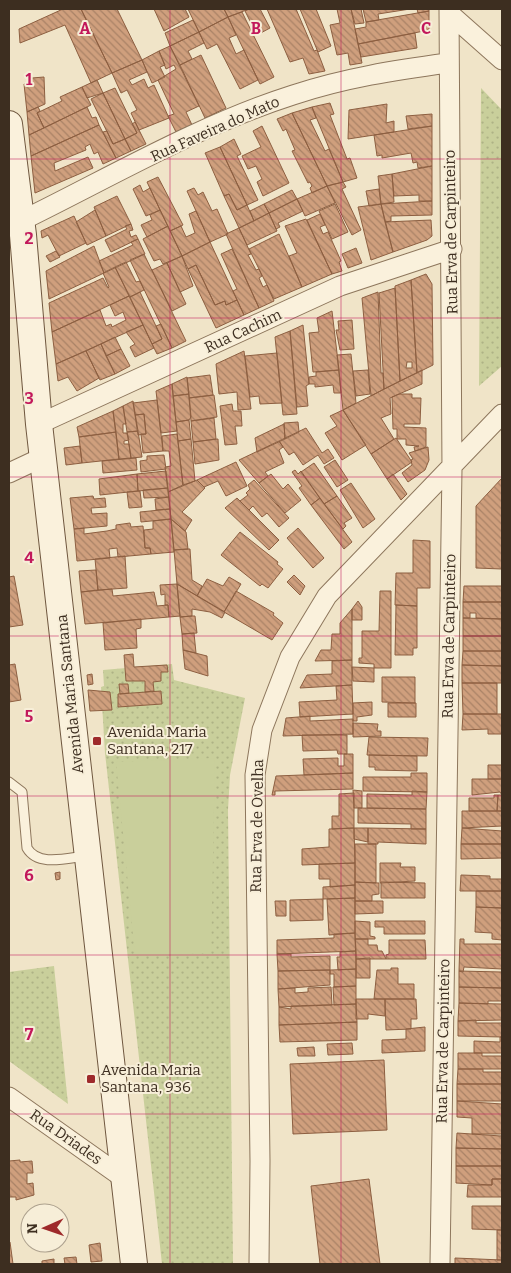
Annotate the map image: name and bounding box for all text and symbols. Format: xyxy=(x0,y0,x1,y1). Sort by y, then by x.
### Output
text: A xyxy=(79,19,91,38)
text: B xyxy=(251,19,261,38)
text: C xyxy=(421,19,431,38)
text: 1 xyxy=(26,70,33,89)
street label: Rua Faveira do Mato xyxy=(148,92,282,166)
street label: Rua Erva de Carpinteiro xyxy=(441,150,461,314)
text: 2 xyxy=(24,229,34,248)
street label: Rua Cachim xyxy=(201,305,285,357)
text: 3 xyxy=(24,389,34,408)
text: 4 xyxy=(24,548,34,567)
street label: Rua Erva de Carpinteiro xyxy=(439,554,459,718)
street label: Avenida Maria Santana xyxy=(53,613,87,775)
text: 5 xyxy=(25,707,34,726)
place label: Avenida Maria Santana, 217 xyxy=(107,723,207,758)
marker: Avenida Maria Santana, 217 xyxy=(91,735,103,747)
street label: Rua Erva de Ovelha xyxy=(247,759,267,893)
text: 6 xyxy=(24,866,34,885)
street label: Rua Erva de Carpinteiro xyxy=(433,959,453,1123)
text: 7 xyxy=(25,1025,34,1044)
place label: Avenida Maria Santana, 936 xyxy=(101,1061,201,1096)
marker: Avenida Maria Santana, 936 xyxy=(85,1073,97,1085)
street label: Rua Driades xyxy=(27,1106,105,1168)
north arrow xyxy=(20,1203,70,1253)
text: N xyxy=(24,1223,41,1234)

